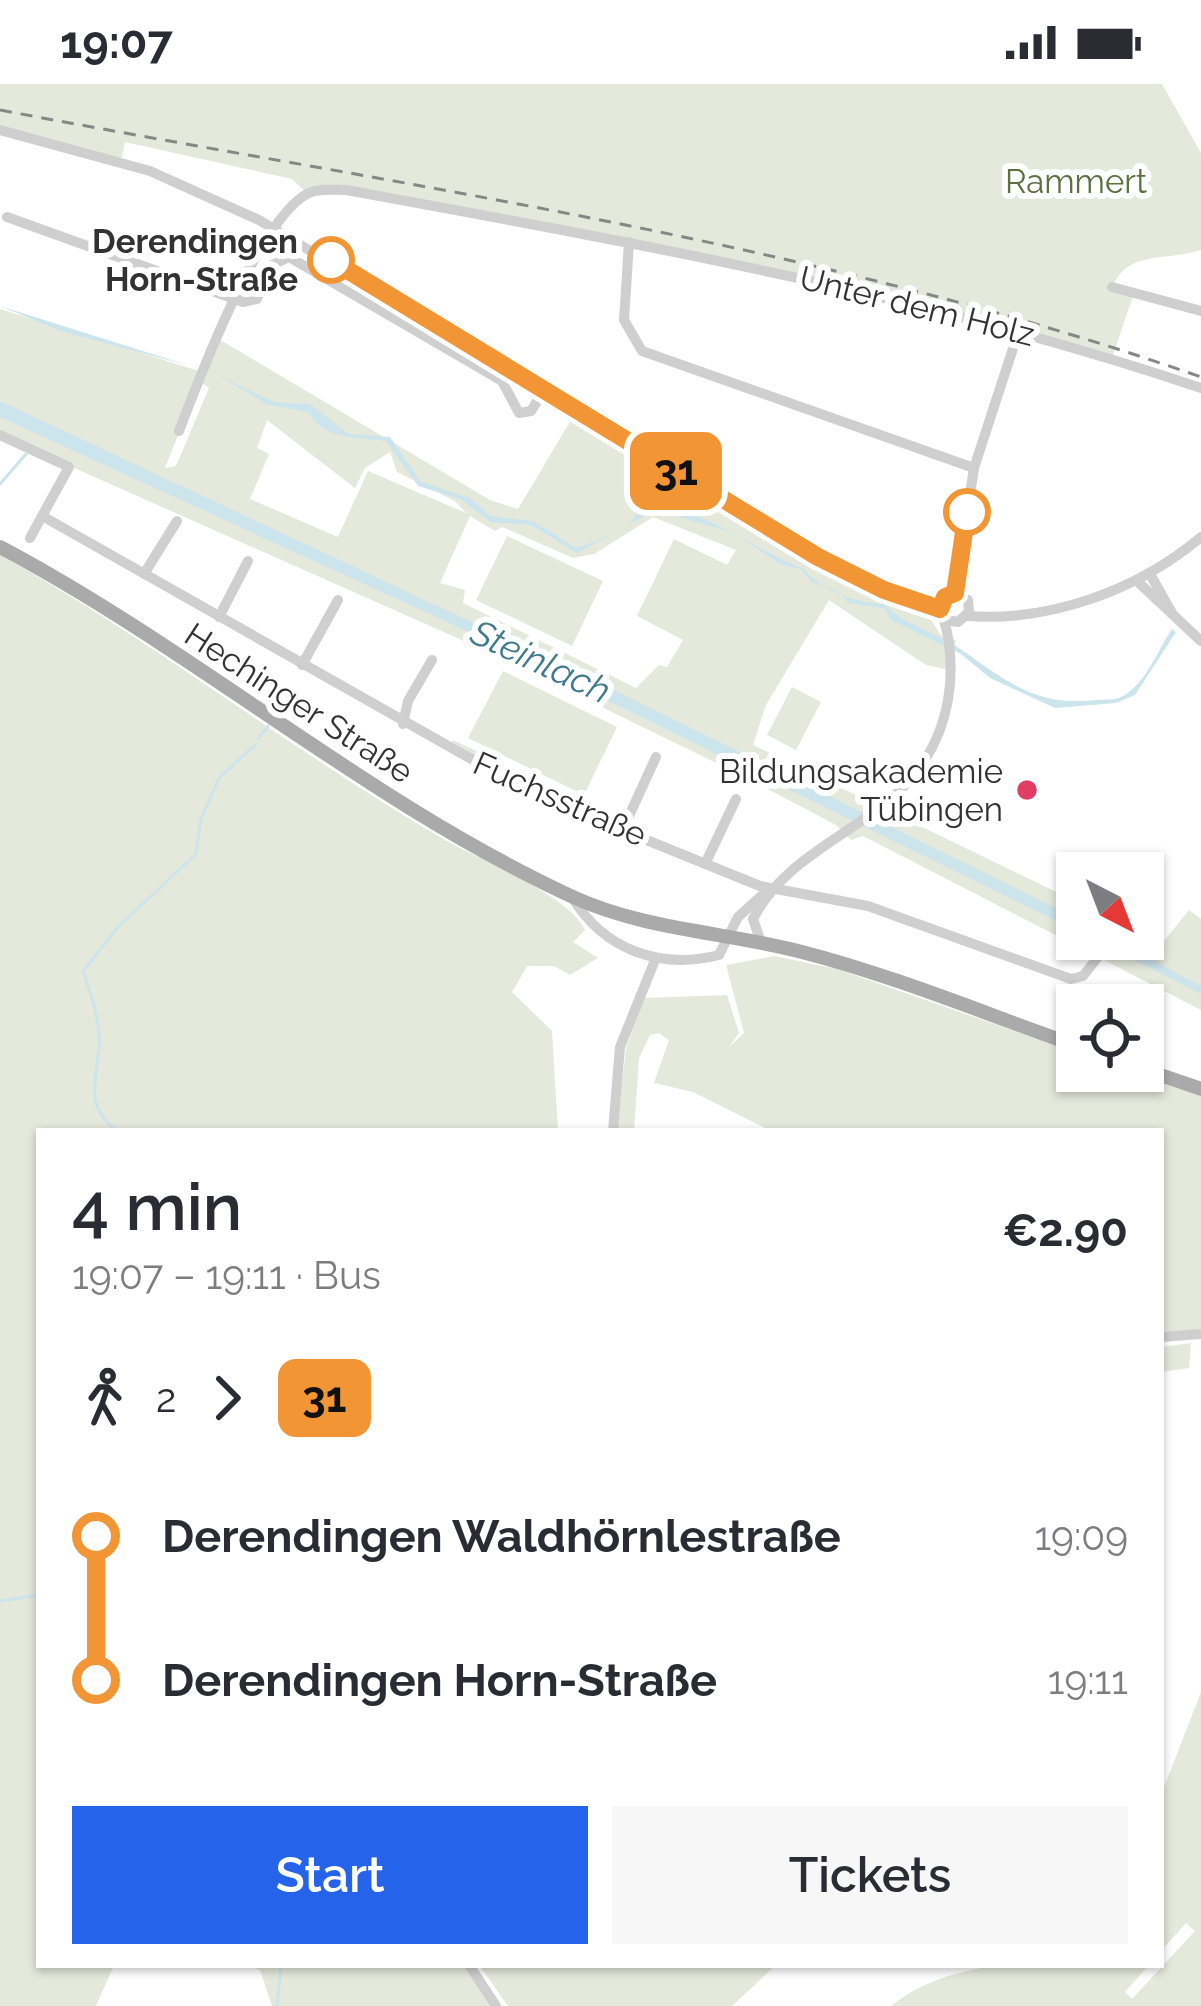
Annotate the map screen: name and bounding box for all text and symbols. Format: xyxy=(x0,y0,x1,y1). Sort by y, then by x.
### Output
text: 19:07 xyxy=(60,16,173,69)
park label: Rammert xyxy=(1005,162,1147,201)
place label: Derendingen Horn-Straße xyxy=(92,222,298,299)
marker: Derendingen Horn-Straße xyxy=(309,238,353,282)
street label: Unter dem Holz xyxy=(795,258,1039,354)
line badge: 31 xyxy=(622,432,730,510)
text: 31 xyxy=(654,446,698,495)
unlabelled marker xyxy=(945,490,989,534)
water label: Steinlach xyxy=(464,610,617,712)
street label: Hechinger Straße xyxy=(178,615,420,791)
street label: Fuchsstraße xyxy=(467,743,653,855)
place label: Bildungsakademie Tübingen xyxy=(719,752,1003,829)
marker: Bildungsakademie Tübingen xyxy=(1014,777,1040,803)
north arrow xyxy=(1056,852,1164,960)
map controls xyxy=(1056,852,1164,1092)
button: locate xyxy=(1056,984,1164,1092)
text: 4 min xyxy=(72,1168,242,1245)
text: €2.90 xyxy=(1002,1204,1128,1257)
text: 19:07 – 19:11 · Bus xyxy=(72,1252,381,1298)
icon: walk xyxy=(72,1365,138,1431)
icon: forward xyxy=(194,1365,260,1431)
text: 31 xyxy=(302,1373,347,1422)
text: 2 xyxy=(156,1375,176,1421)
text: Derendingen Waldhörnlestraße xyxy=(162,1510,841,1563)
text: 19:09 xyxy=(1034,1513,1128,1559)
text: Derendingen Horn-Straße xyxy=(162,1654,717,1707)
text: 19:11 xyxy=(1048,1657,1128,1703)
button: Start xyxy=(72,1806,588,1944)
button: Tickets xyxy=(612,1806,1128,1944)

